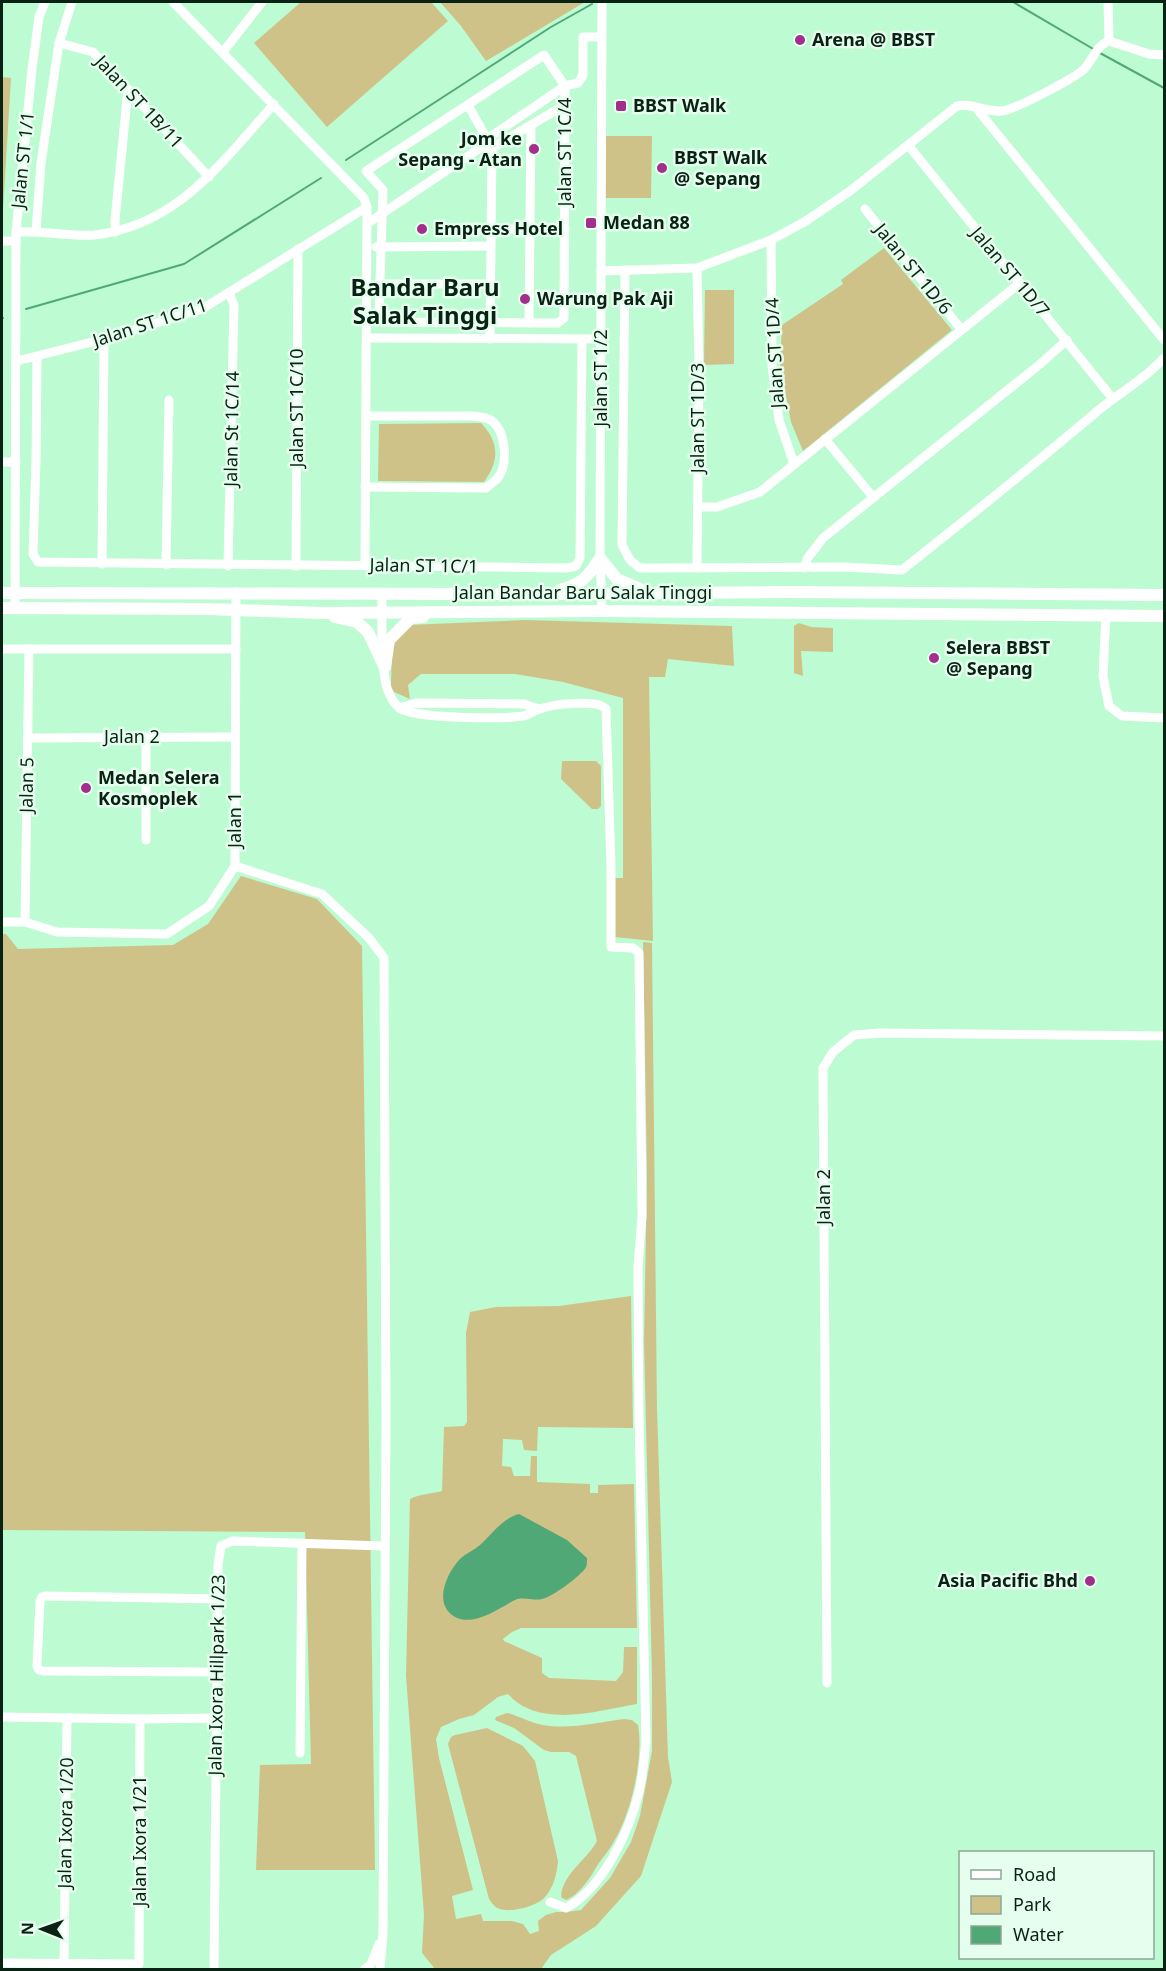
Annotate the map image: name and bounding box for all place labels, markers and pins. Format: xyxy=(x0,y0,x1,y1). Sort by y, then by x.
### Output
place label: Arena @ BBST xyxy=(812,27,936,51)
marker: Arena @ BBST xyxy=(793,33,807,47)
place label: BBST Walk xyxy=(633,93,727,117)
marker: BBST Walk xyxy=(614,99,628,113)
place label: Jom ke Sepang - Atan xyxy=(398,126,522,171)
marker: Jom ke Sepang - Atan xyxy=(527,142,541,156)
place label: BBST Walk @ Sepang xyxy=(674,145,768,190)
marker: BBST Walk @ Sepang xyxy=(655,161,669,175)
place label: Medan 88 xyxy=(603,210,690,234)
place label: Empress Hotel xyxy=(434,216,563,240)
marker: Medan 88 xyxy=(584,216,598,230)
marker: Empress Hotel xyxy=(415,222,429,236)
place label: Warung Pak Aji xyxy=(537,286,673,310)
marker: Warung Pak Aji xyxy=(518,292,532,306)
place label: Selera BBST @ Sepang xyxy=(946,635,1051,680)
marker: Selera BBST @ Sepang xyxy=(927,651,941,665)
place label: Medan Selera Kosmoplek xyxy=(98,765,220,810)
marker: Medan Selera Kosmoplek xyxy=(79,781,93,795)
place label: Asia Pacific Bhd xyxy=(938,1568,1078,1592)
marker: Asia Pacific Bhd xyxy=(1083,1574,1097,1588)

